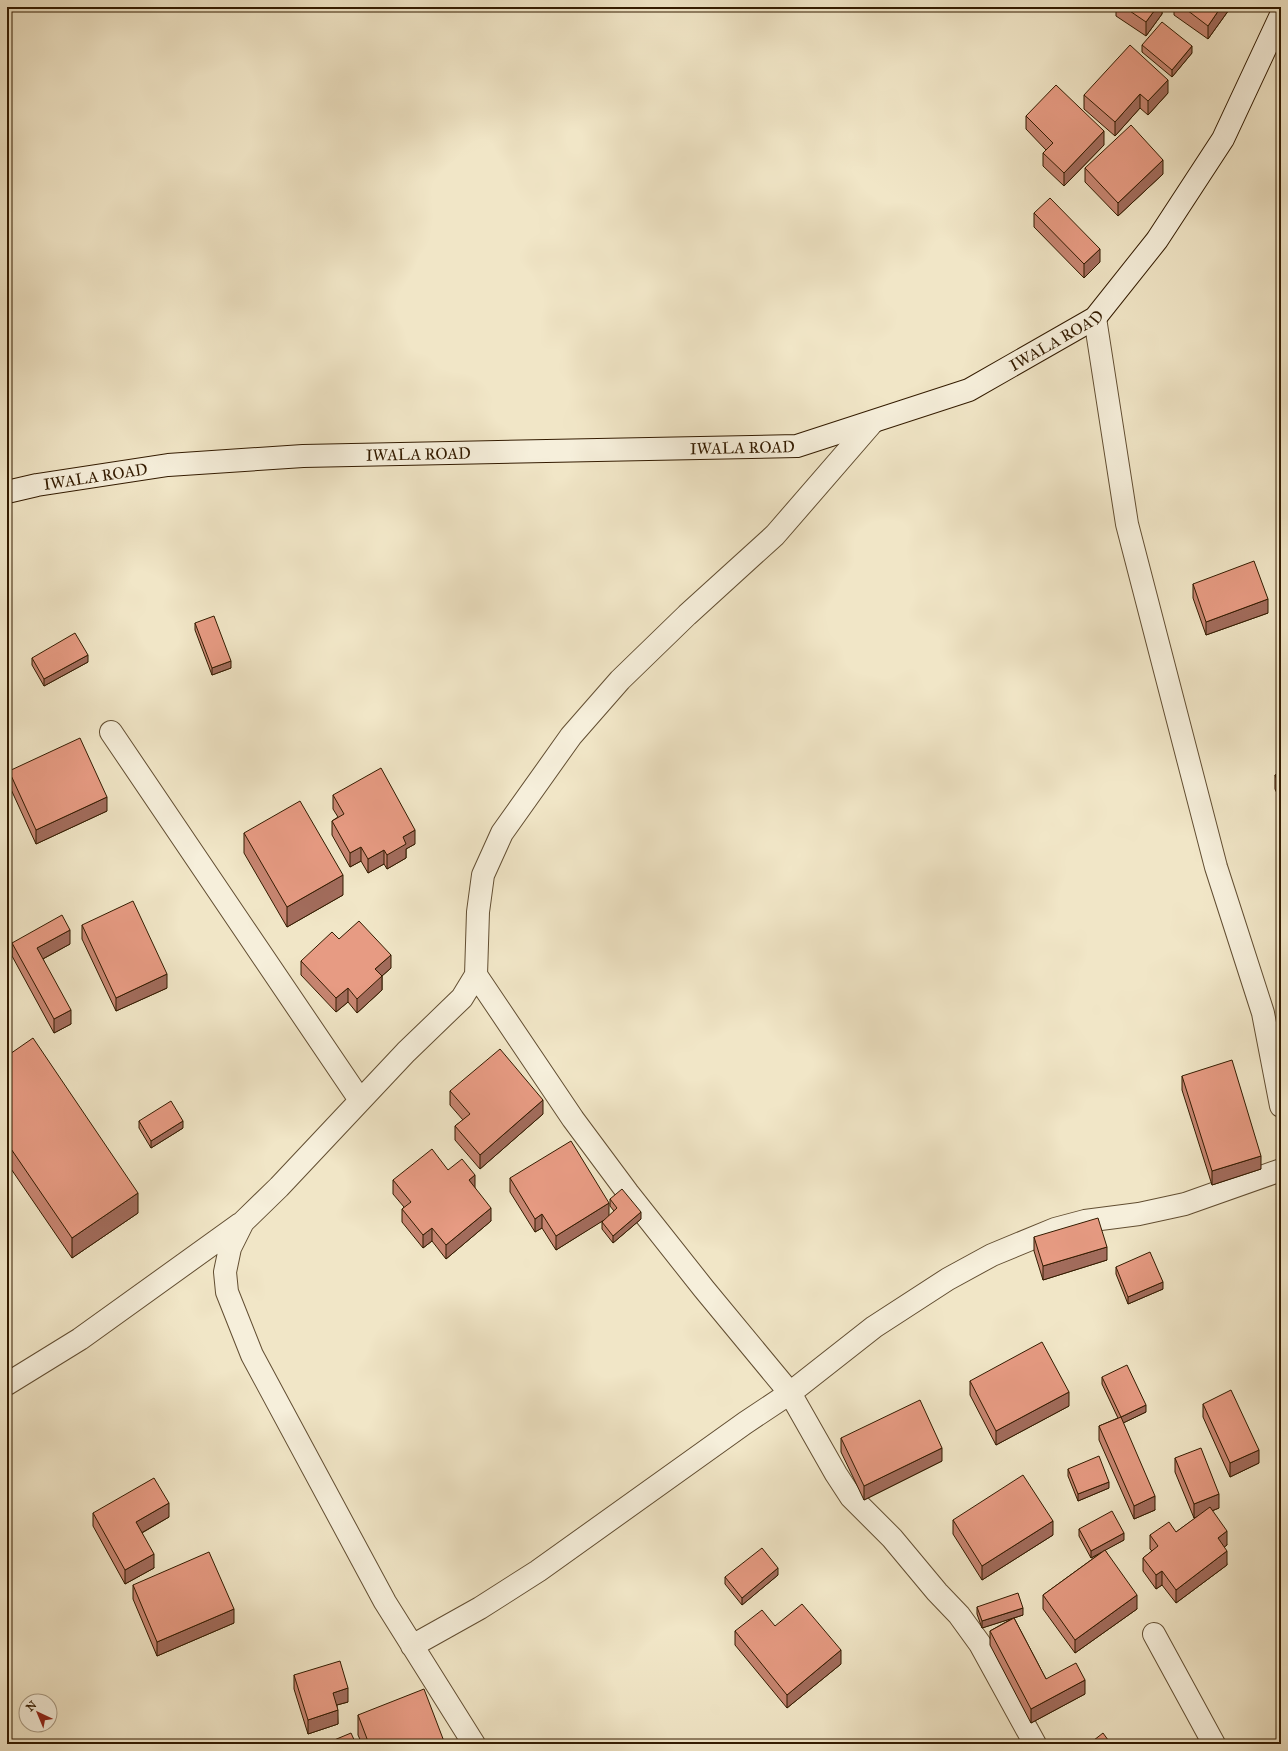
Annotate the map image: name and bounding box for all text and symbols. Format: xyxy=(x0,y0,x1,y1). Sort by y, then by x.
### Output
street label: IWALA ROAD xyxy=(1006,306,1108,375)
street label: IWALA ROAD xyxy=(690,437,795,458)
street label: IWALA ROAD xyxy=(366,444,471,465)
street label: IWALA ROAD xyxy=(42,459,149,494)
north arrow xyxy=(18,1693,58,1733)
text: N xyxy=(24,1698,40,1714)

